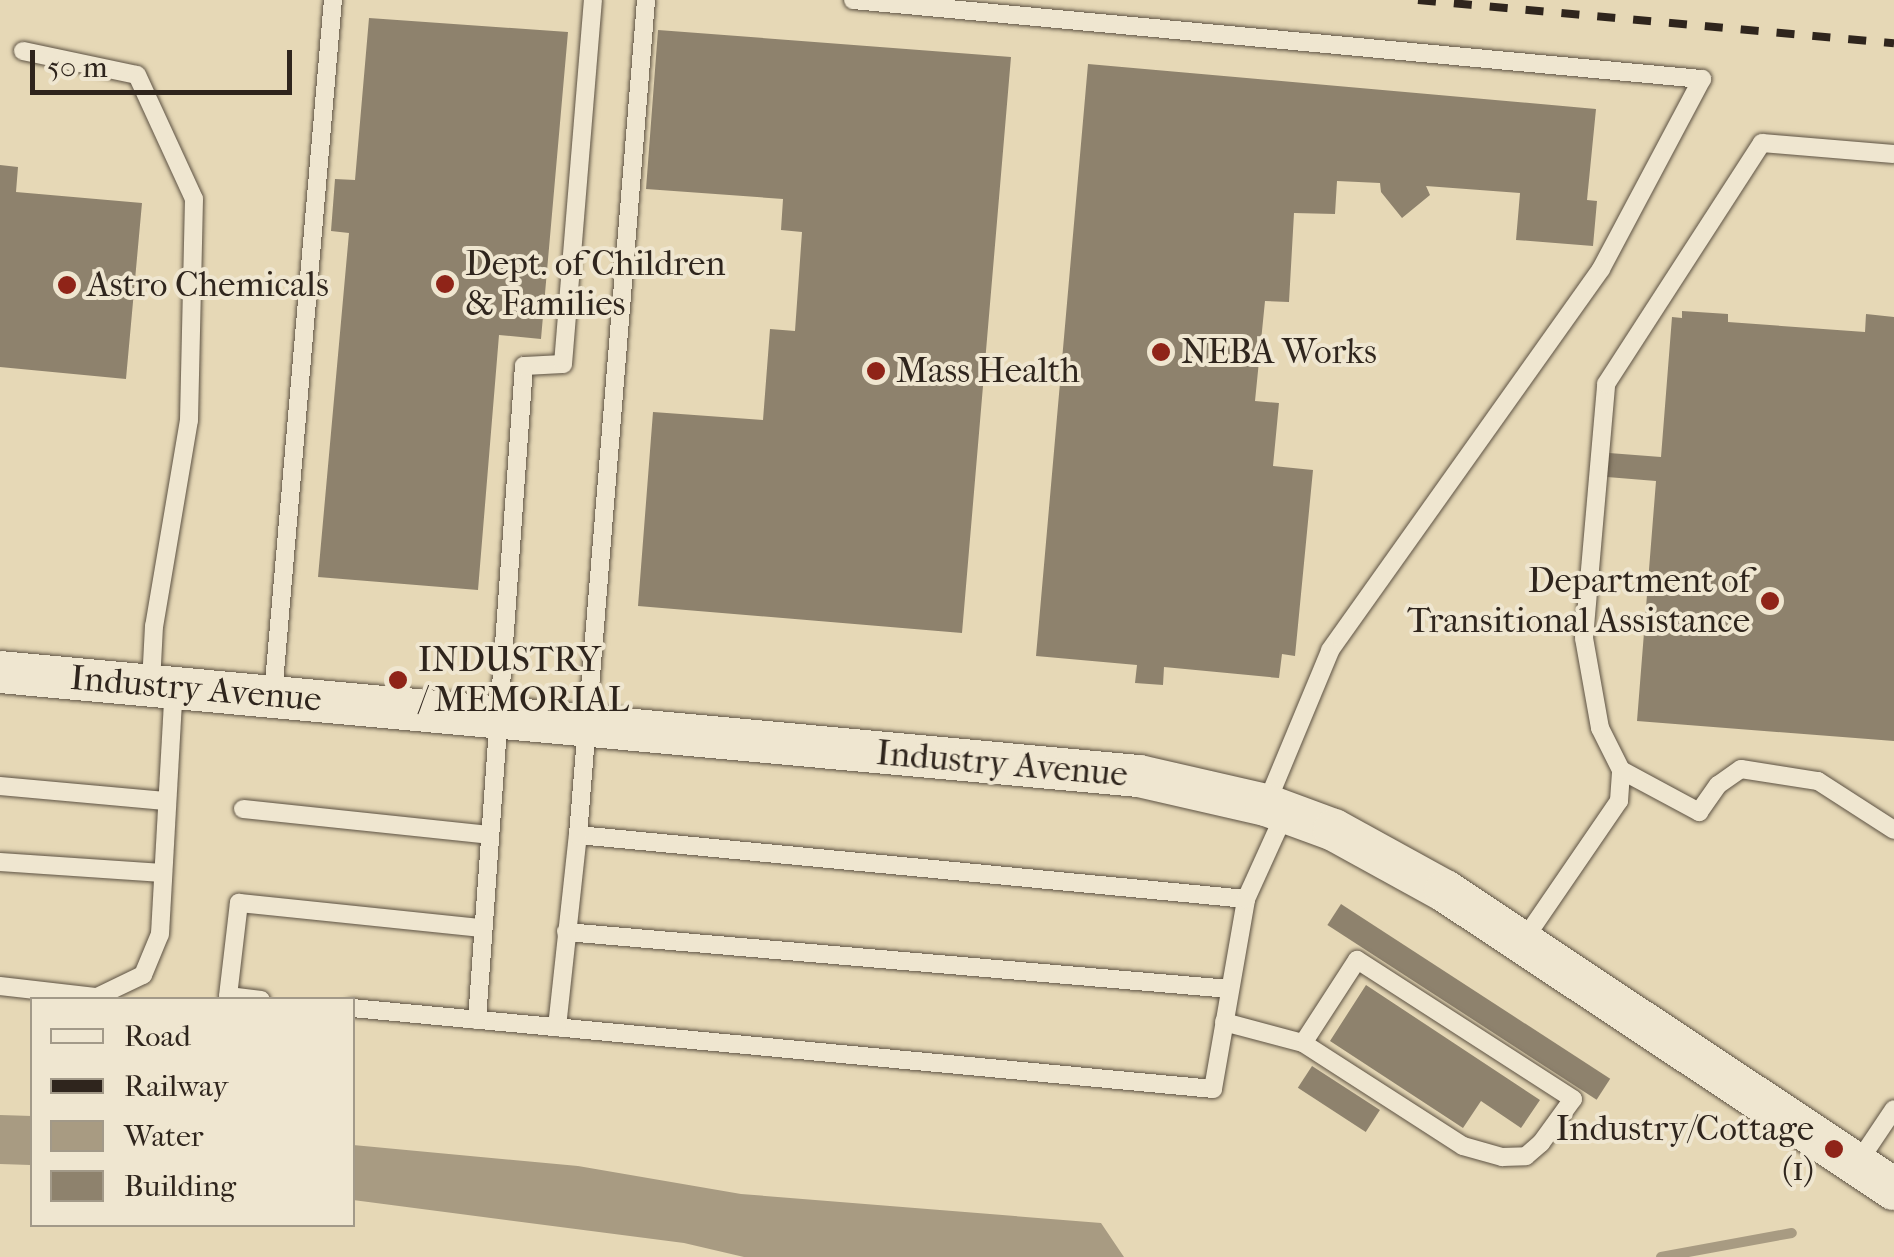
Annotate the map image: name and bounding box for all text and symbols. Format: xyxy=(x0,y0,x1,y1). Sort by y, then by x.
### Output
scale bar xyxy=(35,30,298,92)
text: 50 m xyxy=(47,50,108,85)
place label: Dept. of Children & Families xyxy=(465,243,726,325)
place label: Astro Chemicals xyxy=(87,264,329,306)
marker: Dept. of Children & Families xyxy=(434,273,456,295)
marker: Astro Chemicals xyxy=(56,274,78,296)
place label: NEBA Works xyxy=(1181,331,1377,373)
marker: NEBA Works xyxy=(1150,341,1172,363)
place label: Mass Health xyxy=(896,350,1080,392)
marker: Mass Health xyxy=(865,360,887,382)
place label: Department of Transitional Assistance xyxy=(1407,560,1750,642)
marker: Department of Transitional Assistance xyxy=(1759,590,1781,612)
place label: INDUSTRY / MEMORIAL xyxy=(418,639,629,721)
street label: Industry Avenue xyxy=(69,657,323,721)
marker: INDUSTRY / MEMORIAL xyxy=(387,669,409,691)
street label: Industry Avenue xyxy=(875,732,1129,796)
legend xyxy=(30,997,355,1227)
text: Road xyxy=(124,1019,191,1054)
text: Railway xyxy=(124,1069,228,1104)
place label: Industry/Cottage (1) xyxy=(1556,1108,1814,1190)
text: Water xyxy=(124,1119,204,1154)
marker: Industry/Cottage (1) xyxy=(1823,1138,1845,1160)
text: Building xyxy=(124,1169,236,1204)

